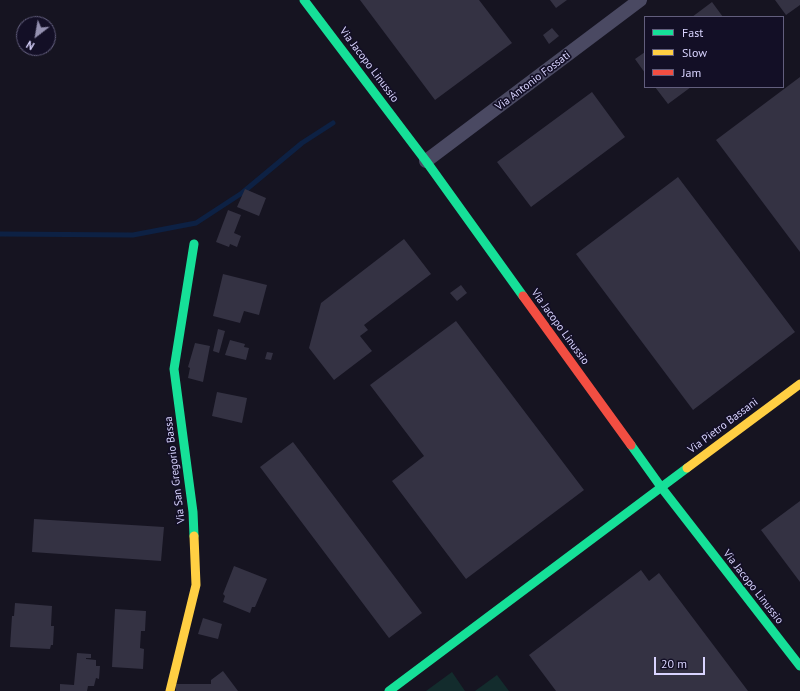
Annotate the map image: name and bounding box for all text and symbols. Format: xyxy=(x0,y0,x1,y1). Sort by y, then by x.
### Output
north arrow xyxy=(16,16,56,56)
legend xyxy=(644,16,784,88)
street label: Via Jacopo Linussio xyxy=(337,25,401,105)
text: Fast xyxy=(682,25,703,40)
text: N xyxy=(24,38,37,53)
text: Slow xyxy=(682,45,707,60)
street label: Via Antonio Fossati xyxy=(493,49,573,113)
text: Jam xyxy=(682,65,701,80)
street label: Via Jacopo Linussio xyxy=(528,287,592,367)
street label: Via Pietro Bassani xyxy=(685,395,761,457)
street label: Via San Gregorio Bassa xyxy=(162,416,188,524)
street label: Via Jacopo Linussio xyxy=(720,547,786,627)
scale bar xyxy=(656,649,707,675)
text: 20 m xyxy=(661,656,687,671)

